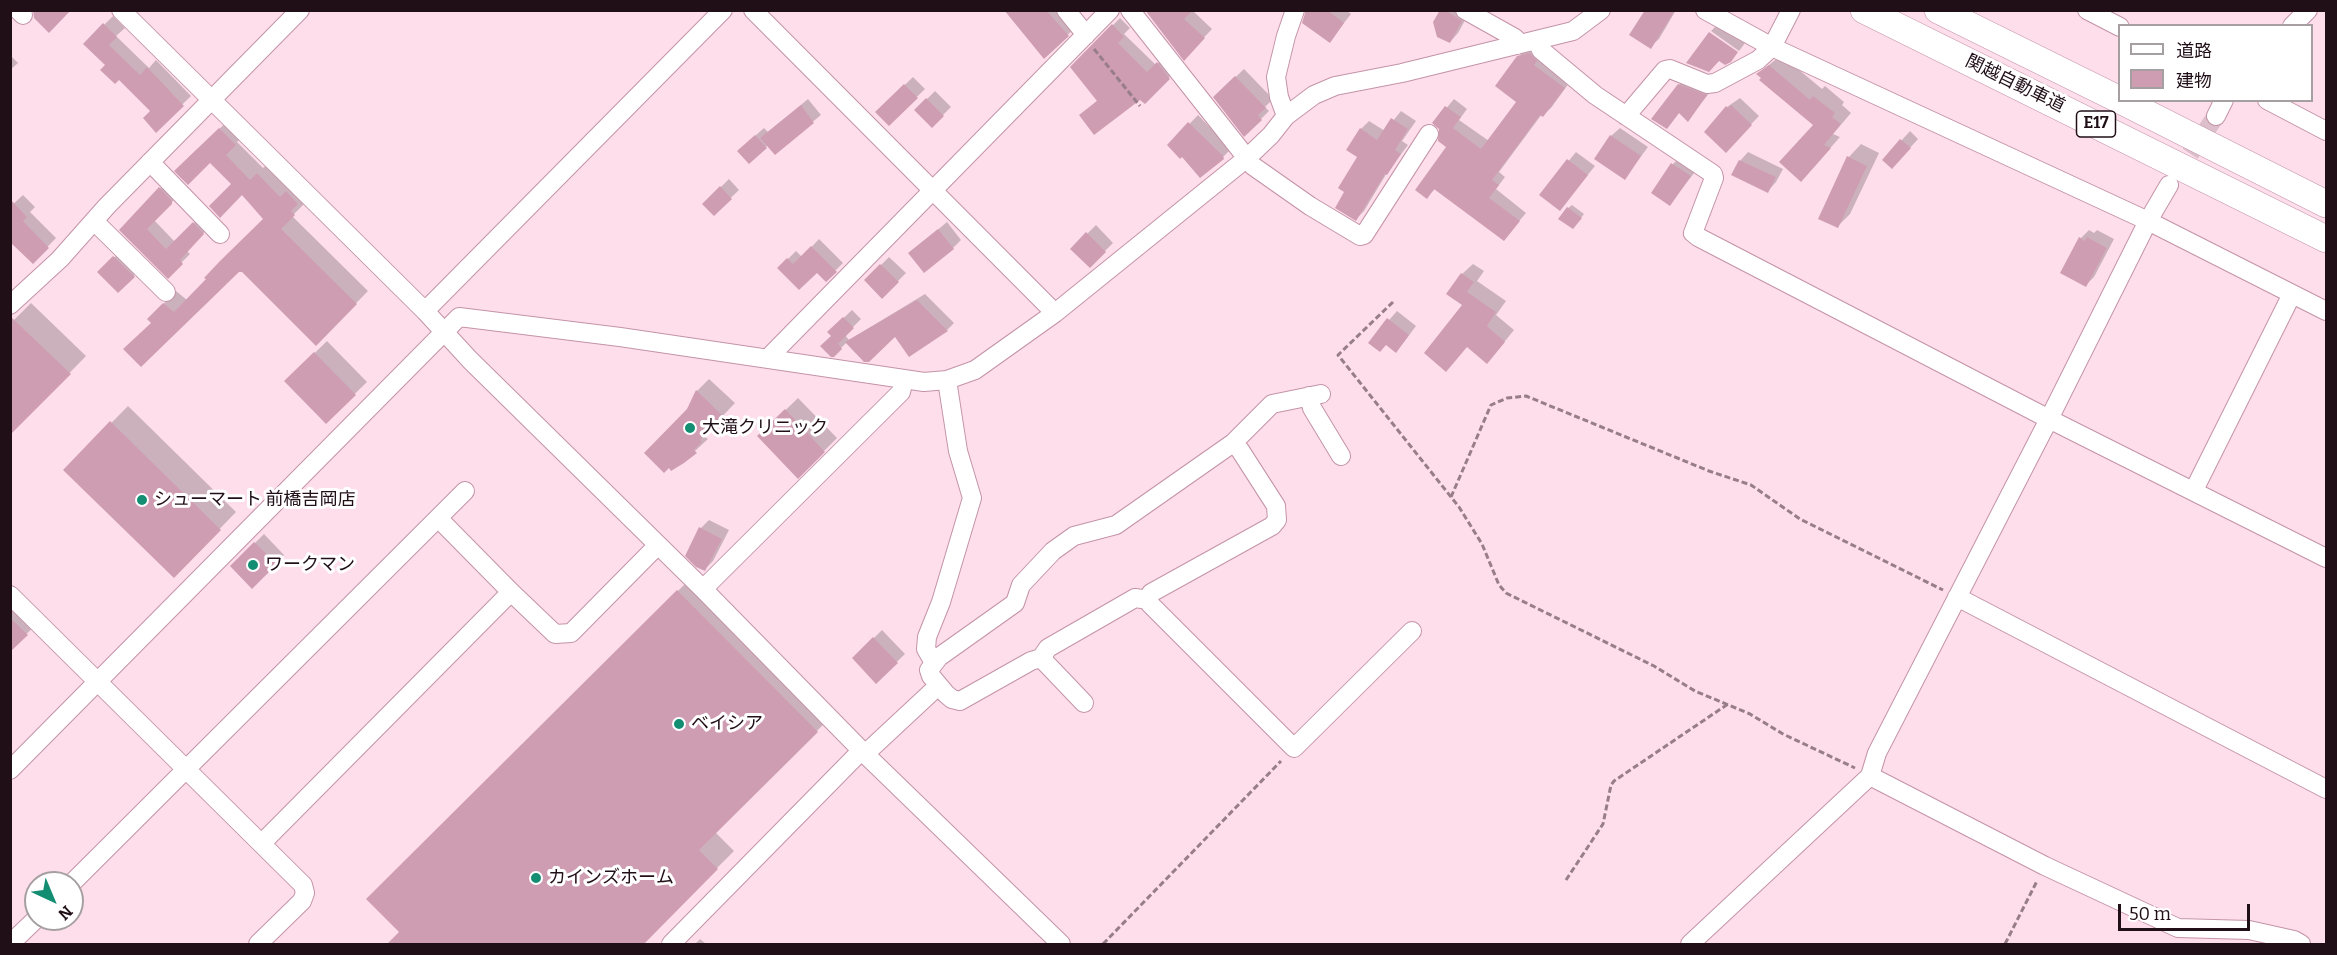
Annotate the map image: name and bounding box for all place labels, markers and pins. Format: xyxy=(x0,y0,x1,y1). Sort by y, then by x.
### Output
place label: 大滝クリニック xyxy=(702,417,828,439)
marker: 大滝クリニック xyxy=(683,421,697,435)
place label: シューマート 前橋吉岡店 xyxy=(154,489,356,511)
marker: シューマート 前橋吉岡店 xyxy=(135,493,149,507)
place label: ワークマン xyxy=(265,554,355,576)
marker: ワークマン xyxy=(246,558,260,572)
place label: ベイシア xyxy=(691,713,763,735)
marker: ベイシア xyxy=(672,717,686,731)
place label: カインズホーム xyxy=(548,867,674,889)
marker: カインズホーム xyxy=(529,871,543,885)

